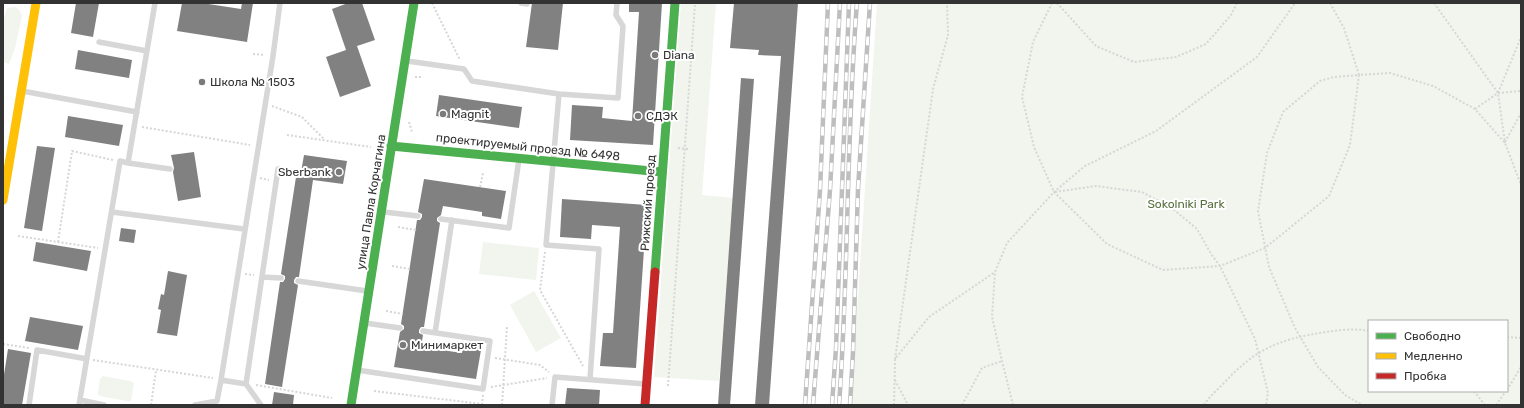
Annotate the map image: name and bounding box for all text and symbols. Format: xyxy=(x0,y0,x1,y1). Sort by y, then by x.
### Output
place label: Diana xyxy=(663,48,695,62)
marker: Diana xyxy=(650,50,660,60)
place label: Школа № 1503 xyxy=(210,75,295,89)
marker: Школа № 1503 xyxy=(197,77,207,87)
place label: Magnit xyxy=(451,107,489,121)
marker: Magnit xyxy=(438,109,448,119)
place label: СДЭК xyxy=(646,109,678,123)
marker: СДЭК xyxy=(633,111,643,121)
street label: проектируемый проезд № 6498 xyxy=(435,130,621,164)
street label: улица Павла Корчагина xyxy=(353,133,389,271)
street label: Рижский проезд xyxy=(638,154,658,252)
place label: Sberbank xyxy=(278,165,332,179)
marker: Sberbank xyxy=(334,167,344,177)
park label: Sokolniki Park xyxy=(1147,197,1225,211)
legend xyxy=(1368,320,1508,392)
text: Свободно xyxy=(1404,329,1461,343)
place label: Минимаркет xyxy=(411,338,483,352)
marker: Минимаркет xyxy=(398,340,408,350)
text: Медленно xyxy=(1404,349,1463,363)
text: Пробка xyxy=(1404,369,1447,383)

